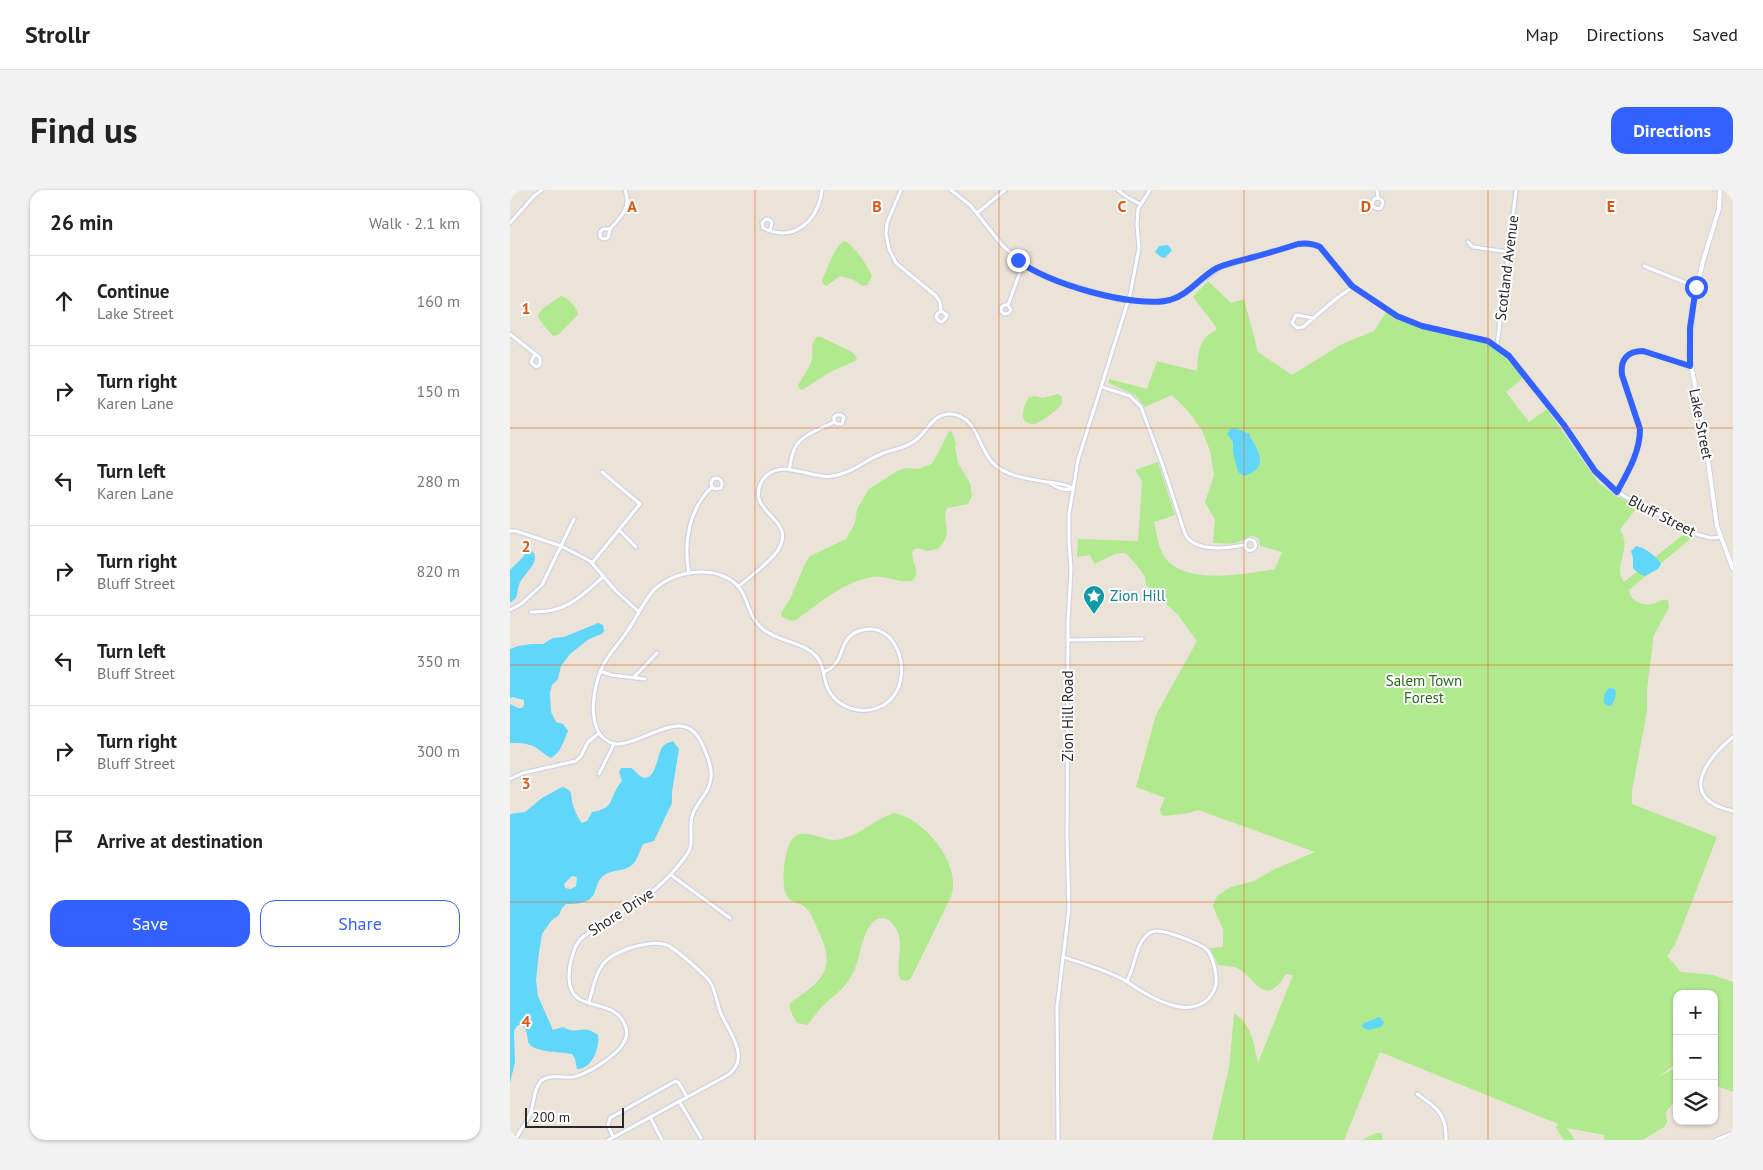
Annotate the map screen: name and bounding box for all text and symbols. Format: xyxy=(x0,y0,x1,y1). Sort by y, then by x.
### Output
text: Strollr xyxy=(25,19,90,50)
text: Map xyxy=(1526,23,1558,46)
text: Directions xyxy=(1586,23,1664,46)
text: Saved xyxy=(1692,23,1738,46)
text: Find us xyxy=(30,107,138,153)
button: Directions xyxy=(1611,107,1733,154)
text: A xyxy=(627,196,637,216)
text: B xyxy=(872,196,882,216)
text: C xyxy=(1118,196,1127,216)
text: D xyxy=(1361,196,1371,216)
text: E xyxy=(1607,196,1615,216)
text: 26 min xyxy=(50,209,113,236)
text: Walk · 2.1 km xyxy=(369,213,460,233)
street label: Scotland Avenue xyxy=(1491,214,1522,322)
route end xyxy=(1007,249,1030,272)
route start xyxy=(1685,276,1708,299)
text: Continue xyxy=(97,279,169,303)
icon: ahead xyxy=(50,287,78,315)
text: 160 m xyxy=(417,291,460,311)
text: 1 xyxy=(521,298,531,318)
text: Lake Street xyxy=(97,303,174,323)
text: Turn right xyxy=(97,369,177,393)
icon: right xyxy=(50,377,78,405)
text: 150 m xyxy=(417,381,460,401)
street label: Lake Street xyxy=(1685,387,1718,461)
text: Karen Lane xyxy=(97,393,174,413)
text: Turn left xyxy=(97,459,166,483)
icon: left xyxy=(50,467,78,495)
text: 280 m xyxy=(417,471,460,491)
text: Karen Lane xyxy=(97,483,174,503)
street label: Bluff Street xyxy=(1625,490,1699,541)
text: 2 xyxy=(521,536,531,556)
text: Turn right xyxy=(97,549,177,573)
icon: right xyxy=(50,557,78,585)
text: 820 m xyxy=(417,561,460,581)
text: Bluff Street xyxy=(97,573,175,593)
place icon: Zion Hill xyxy=(1082,584,1106,615)
place label: Zion Hill xyxy=(1110,586,1166,605)
text: Turn left xyxy=(97,639,166,663)
icon: left xyxy=(50,647,78,675)
text: 350 m xyxy=(417,651,460,671)
text: Bluff Street xyxy=(97,663,175,683)
street label: Zion Hill Road xyxy=(1058,670,1077,762)
park label: Salem Town Forest xyxy=(1386,671,1462,707)
text: Turn right xyxy=(97,729,177,753)
icon: right xyxy=(50,737,78,765)
text: 300 m xyxy=(417,741,460,761)
text: Bluff Street xyxy=(97,753,175,773)
text: 3 xyxy=(521,773,531,793)
icon: arrive xyxy=(50,827,78,855)
text: Arrive at destination xyxy=(97,829,263,853)
street label: Shore Drive xyxy=(584,883,657,940)
button: Save xyxy=(50,900,250,947)
button: Share xyxy=(260,900,460,947)
map controls xyxy=(1673,990,1718,1125)
button: + xyxy=(1673,990,1718,1035)
text: 4 xyxy=(521,1011,531,1031)
button: − xyxy=(1673,1035,1718,1080)
button: layers xyxy=(1673,1080,1718,1125)
scale bar xyxy=(525,1105,624,1128)
text: 200 m xyxy=(532,1108,570,1126)

